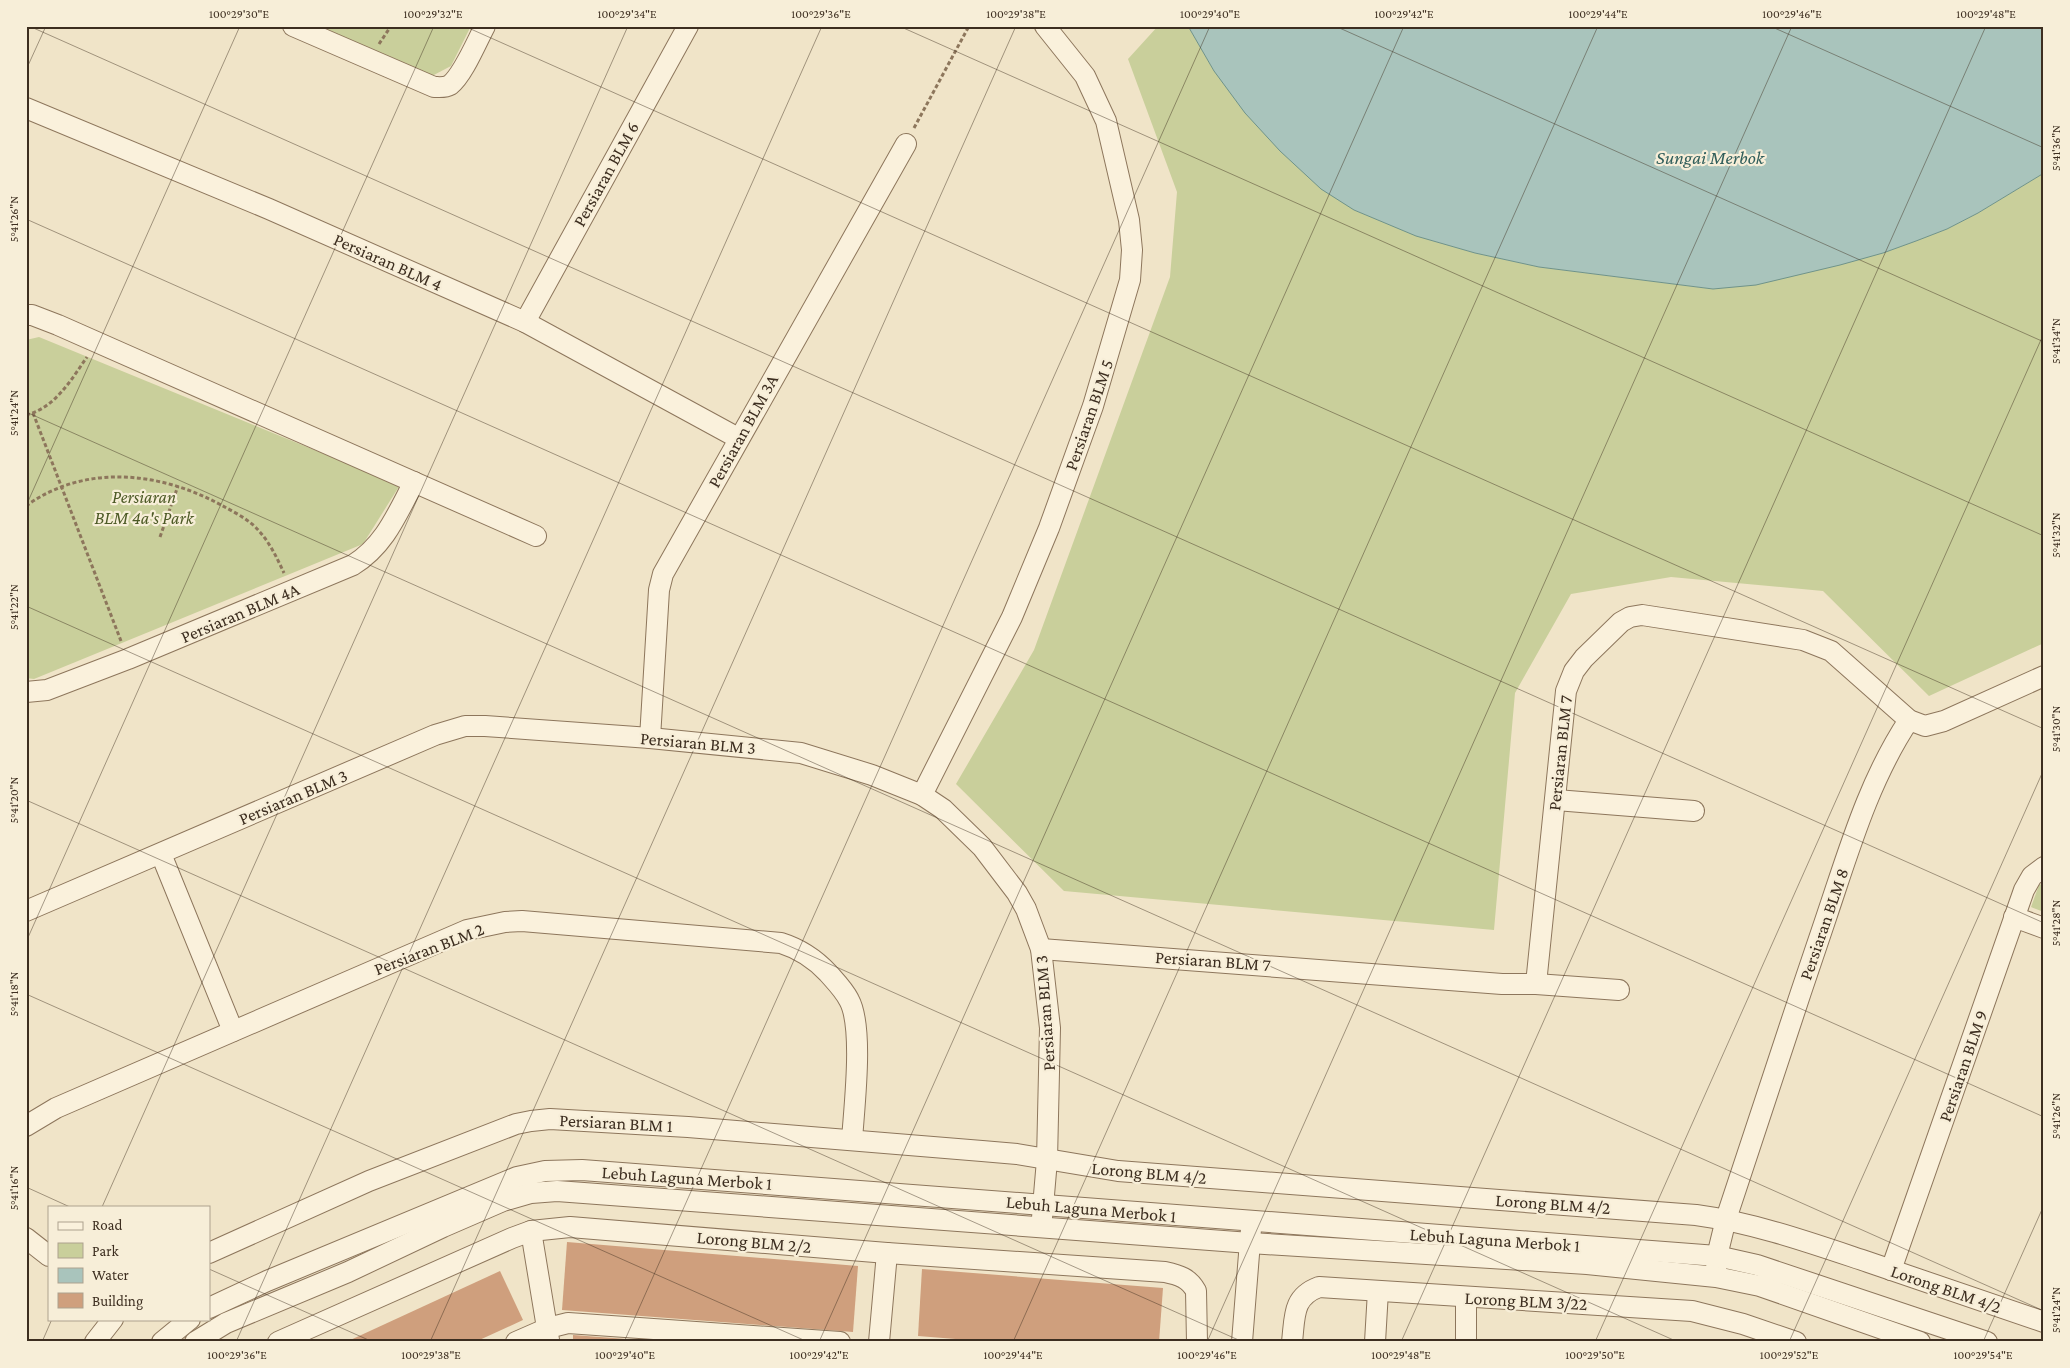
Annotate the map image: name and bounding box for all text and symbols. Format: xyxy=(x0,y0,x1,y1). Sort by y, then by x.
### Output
text: 100°29'30"E xyxy=(209,7,269,21)
text: 100°29'32"E xyxy=(404,7,463,21)
text: 100°29'34"E xyxy=(597,7,657,21)
text: 100°29'36"E xyxy=(791,7,851,21)
text: 100°29'38"E xyxy=(986,7,1046,21)
text: 100°29'40"E xyxy=(1180,7,1240,21)
text: 100°29'42"E xyxy=(1375,7,1434,21)
text: 100°29'44"E xyxy=(1568,7,1628,21)
text: 100°29'46"E xyxy=(1762,7,1822,21)
text: 100°29'48"E xyxy=(1956,7,2016,21)
street label: Persiaran BLM 6 xyxy=(569,118,643,230)
text: 5°41'36"N xyxy=(2049,125,2063,171)
water label: Sungai Merbok xyxy=(1656,147,1765,168)
text: 5°41'26"N xyxy=(7,196,21,242)
street label: Persiaran BLM 4 xyxy=(331,229,445,295)
text: 5°41'34"N xyxy=(2049,318,2063,364)
street label: Persiaran BLM 5 xyxy=(1061,357,1117,473)
street label: Persiaran BLM 3A xyxy=(704,370,783,491)
text: 5°41'24"N xyxy=(7,390,21,436)
park label: Persiaran BLM 4a's Park xyxy=(95,487,195,528)
text: 5°41'32"N xyxy=(2049,512,2063,558)
street label: Persiaran BLM 4A xyxy=(178,579,303,647)
text: 5°41'22"N xyxy=(7,584,21,630)
street label: Persiaran BLM 7 xyxy=(1544,694,1576,812)
text: 5°41'30"N xyxy=(2049,706,2063,752)
street label: Persiaran BLM 3 xyxy=(639,728,757,758)
street label: Persiaran BLM 3 xyxy=(236,765,350,829)
text: 5°41'20"N xyxy=(7,776,21,823)
street label: Persiaran BLM 8 xyxy=(1795,865,1853,983)
text: 5°41'28"N xyxy=(2049,900,2063,946)
street label: Persiaran BLM 2 xyxy=(371,919,487,979)
street label: Persiaran BLM 7 xyxy=(1155,947,1271,975)
street label: Persiaran BLM 3 xyxy=(1031,954,1059,1072)
text: 5°41'18"N xyxy=(7,971,21,1016)
street label: Persiaran BLM 9 xyxy=(1935,1008,1991,1124)
text: 5°41'26"N xyxy=(2049,1093,2063,1139)
street label: Persiaran BLM 1 xyxy=(559,1110,673,1136)
street label: Lorong BLM 4/2 xyxy=(1091,1158,1207,1188)
street label: Lebuh Laguna Merbok 1 xyxy=(601,1162,773,1194)
text: 5°41'16"N xyxy=(7,1166,21,1210)
street label: Lorong BLM 4/2 xyxy=(1495,1190,1611,1218)
street label: Lebuh Laguna Merbok 1 xyxy=(1005,1192,1177,1226)
legend xyxy=(48,1206,210,1320)
text: Road xyxy=(92,1217,123,1233)
street label: Lebuh Laguna Merbok 1 xyxy=(1409,1224,1581,1256)
street label: Lorong BLM 2/2 xyxy=(696,1227,812,1257)
text: Park xyxy=(92,1243,119,1259)
street label: Lorong BLM 4/2 xyxy=(1888,1261,2004,1317)
text: Water xyxy=(92,1267,129,1283)
text: 5°41'24"N xyxy=(2049,1287,2063,1333)
street label: Lorong BLM 3/22 xyxy=(1464,1288,1588,1314)
text: Building xyxy=(92,1293,143,1310)
text: 100°29'36"E xyxy=(207,1348,267,1362)
text: 100°29'38"E xyxy=(401,1348,461,1362)
text: 100°29'40"E xyxy=(595,1348,655,1362)
text: 100°29'42"E xyxy=(790,1348,849,1362)
text: 100°29'44"E xyxy=(983,1348,1043,1362)
text: 100°29'46"E xyxy=(1177,1348,1237,1362)
text: 100°29'48"E xyxy=(1371,1348,1431,1362)
text: 100°29'50"E xyxy=(1565,1348,1625,1362)
text: 100°29'52"E xyxy=(1760,1348,1819,1362)
text: 100°29'54"E xyxy=(1954,1348,2013,1362)

